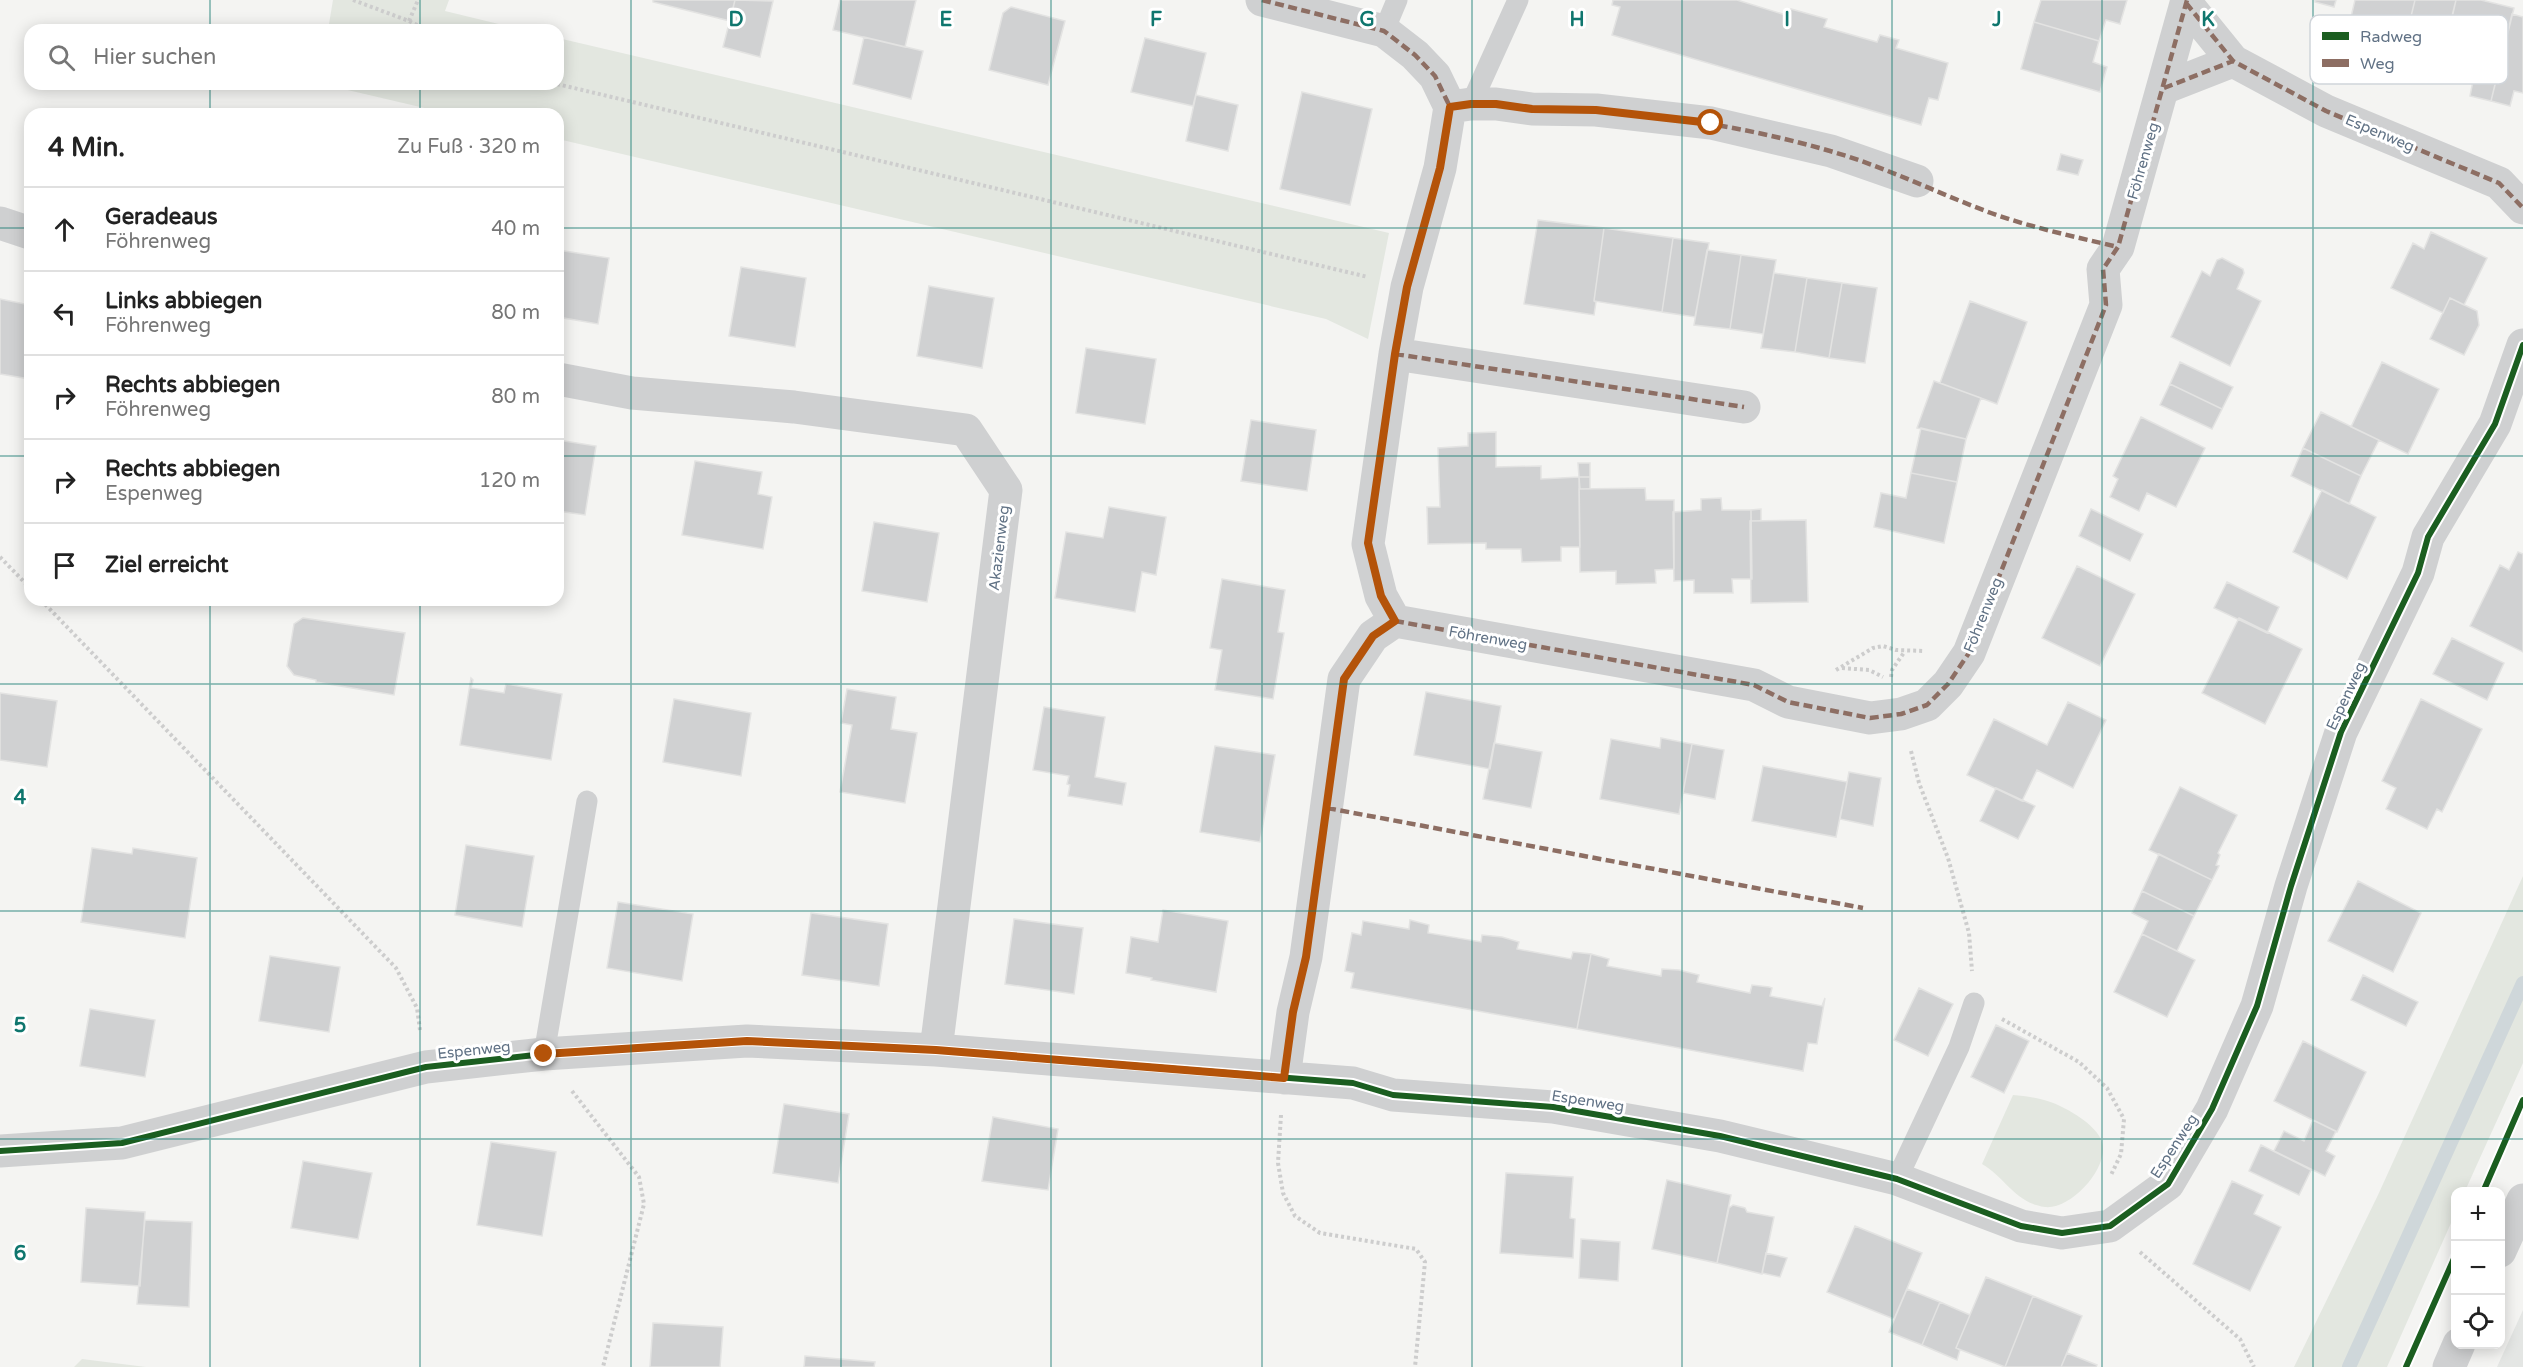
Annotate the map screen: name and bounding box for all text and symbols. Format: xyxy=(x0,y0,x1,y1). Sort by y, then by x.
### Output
text: D xyxy=(728,8,744,32)
text: E xyxy=(940,8,953,32)
text: F xyxy=(1150,8,1162,32)
text: G xyxy=(1359,8,1375,32)
text: H xyxy=(1569,8,1585,32)
text: I xyxy=(1784,8,1790,32)
text: J xyxy=(1991,8,2002,32)
text: K xyxy=(2201,8,2215,32)
legend xyxy=(2310,15,2508,84)
search box xyxy=(24,24,564,90)
text: Radweg xyxy=(2360,27,2422,47)
icon: search xyxy=(45,41,78,74)
text: Hier suchen xyxy=(93,44,216,70)
text: Weg xyxy=(2360,54,2395,74)
route start xyxy=(1697,109,1723,135)
street label: Espenweg xyxy=(2343,110,2417,156)
street label: Föhrenweg xyxy=(2123,120,2163,202)
text: 4 Min. xyxy=(48,132,125,163)
text: Zu Fuß · 320 m xyxy=(397,135,540,159)
text: Geradeaus xyxy=(105,204,217,230)
icon: ahead xyxy=(48,213,81,246)
text: 40 m xyxy=(491,217,540,241)
text: Föhrenweg xyxy=(105,230,211,254)
text: Links abbiegen xyxy=(105,288,263,314)
icon: left xyxy=(48,297,81,330)
text: 80 m xyxy=(491,301,540,325)
text: Föhrenweg xyxy=(105,314,211,338)
text: Rechts abbiegen xyxy=(105,372,280,398)
icon: right xyxy=(48,381,81,414)
text: 80 m xyxy=(491,385,540,409)
text: Föhrenweg xyxy=(105,398,211,422)
text: Rechts abbiegen xyxy=(105,456,280,482)
icon: right xyxy=(48,465,81,498)
text: 120 m xyxy=(479,469,540,493)
text: Espenweg xyxy=(105,482,203,506)
street label: Akazienweg xyxy=(985,504,1013,592)
icon: arrive xyxy=(48,549,81,582)
text: Ziel erreicht xyxy=(105,552,228,578)
street label: Föhrenweg xyxy=(1960,575,2006,655)
street label: Föhrenweg xyxy=(1447,622,1529,654)
street label: Espenweg xyxy=(2322,659,2370,733)
text: 4 xyxy=(14,786,27,810)
text: 5 xyxy=(14,1014,26,1038)
street label: Espenweg xyxy=(437,1037,511,1063)
route end xyxy=(530,1040,556,1066)
street label: Espenweg xyxy=(1550,1086,1626,1116)
street label: Espenweg xyxy=(2146,1110,2202,1182)
map controls xyxy=(2451,1187,2505,1349)
button: + xyxy=(2451,1187,2505,1241)
button: − xyxy=(2451,1241,2505,1295)
text: 6 xyxy=(14,1242,26,1266)
button: locate xyxy=(2451,1295,2505,1349)

